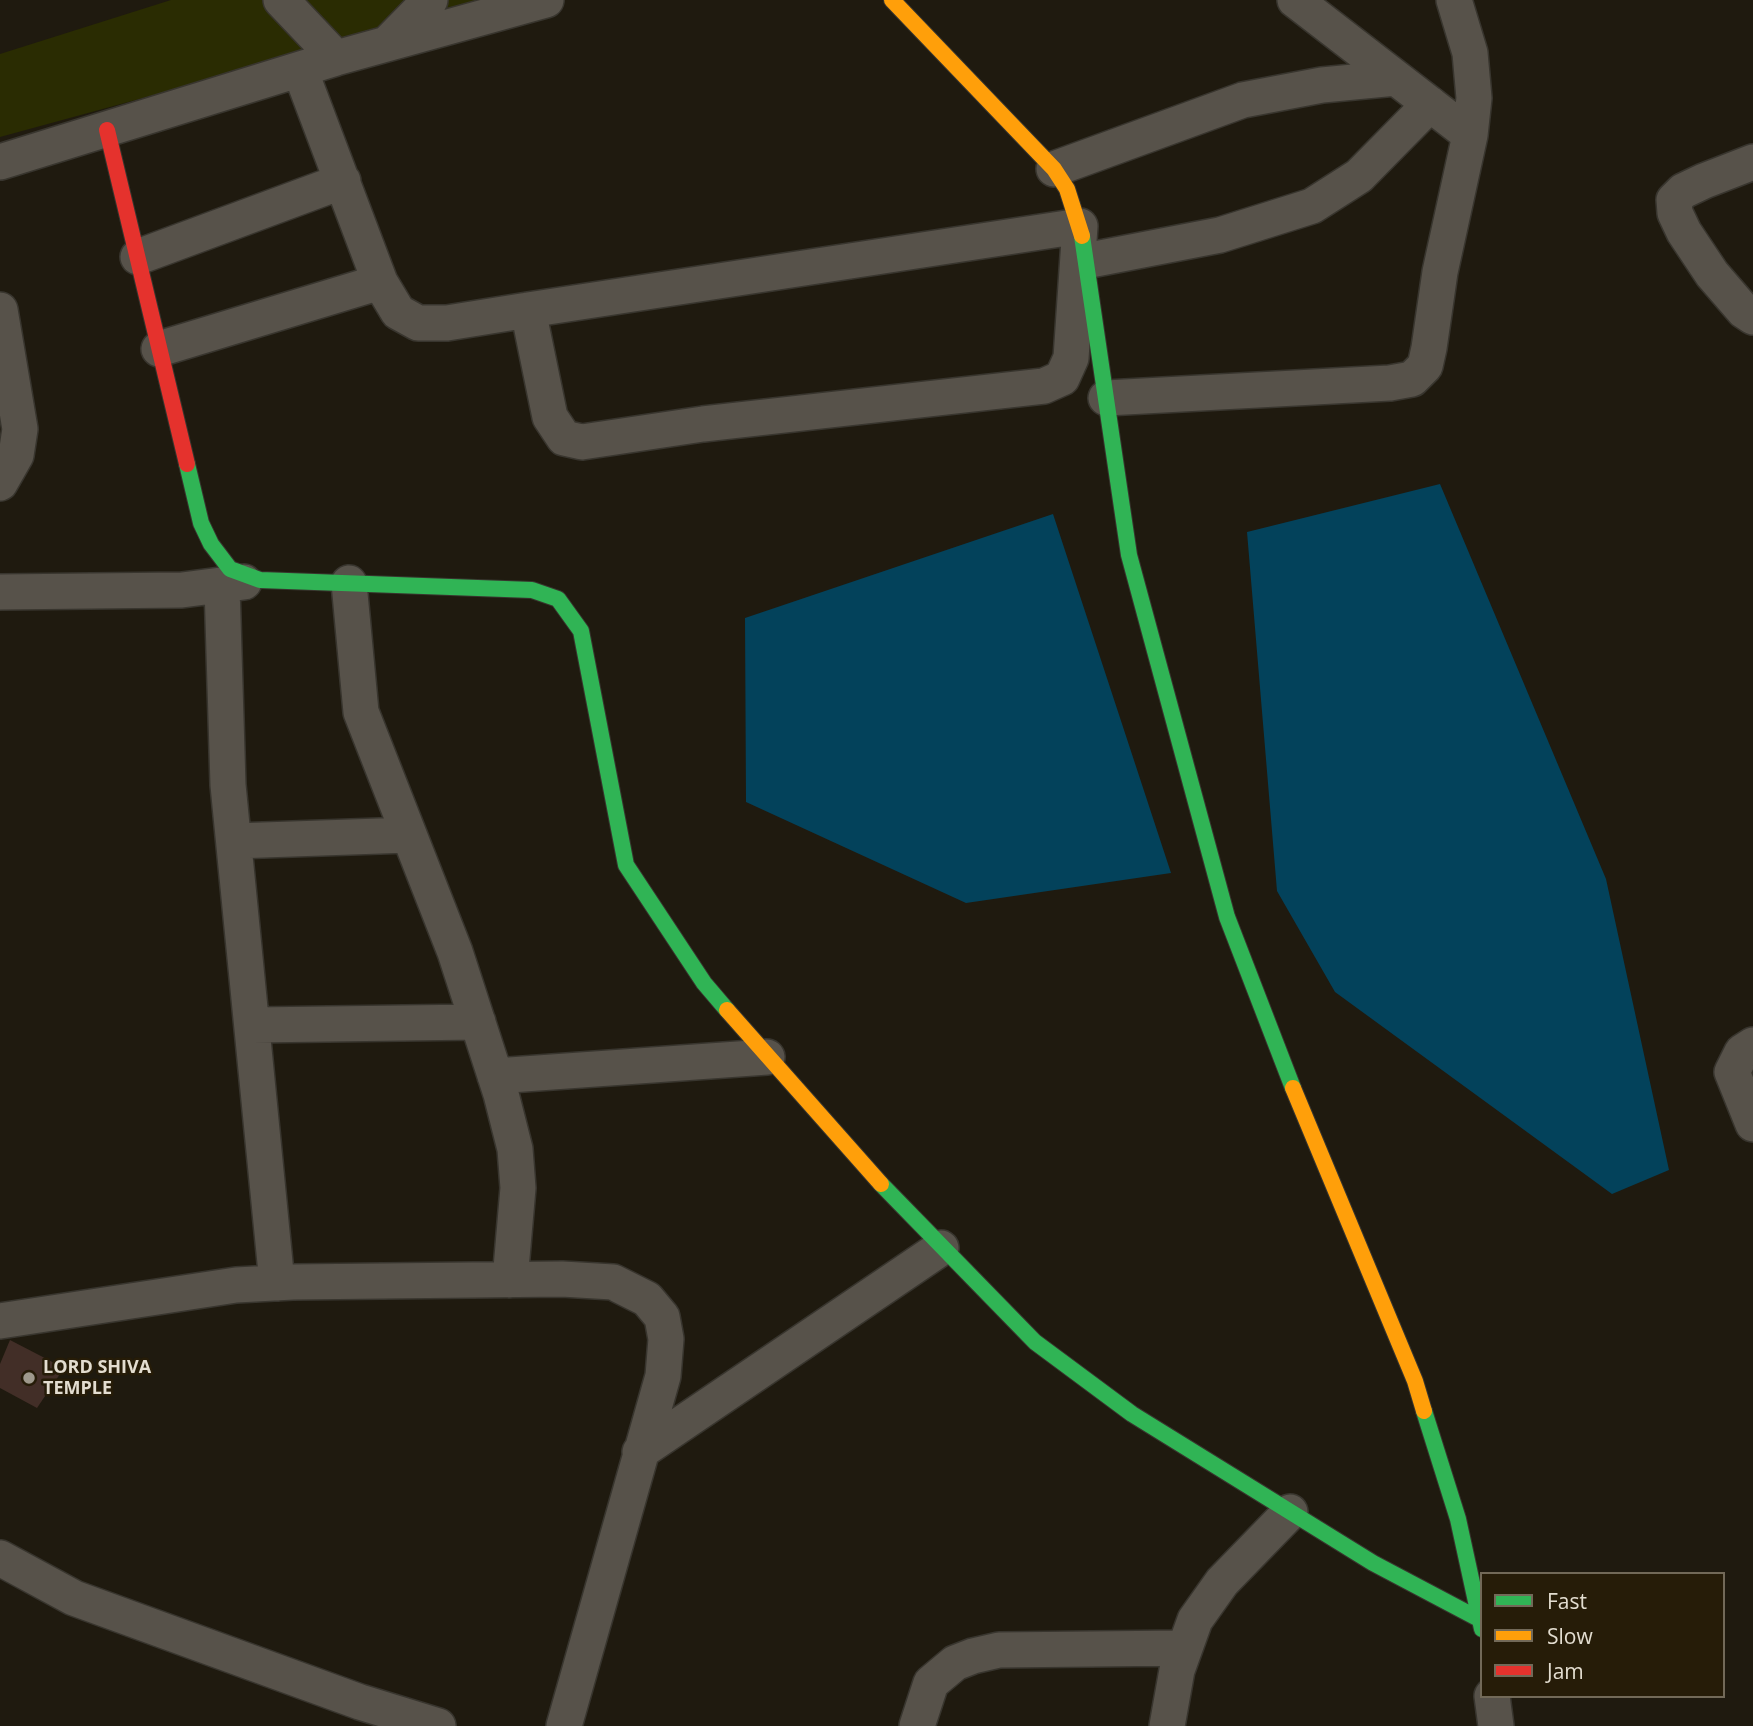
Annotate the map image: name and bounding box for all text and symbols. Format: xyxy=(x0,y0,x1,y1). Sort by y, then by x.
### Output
place label: LORD SHIVA TEMPLE xyxy=(43,1357,151,1400)
marker: LORD SHIVA TEMPLE xyxy=(21,1370,37,1386)
legend xyxy=(1480,1572,1725,1698)
text: Fast xyxy=(1547,1587,1587,1615)
text: Slow xyxy=(1547,1622,1593,1650)
text: Jam xyxy=(1547,1657,1584,1685)

